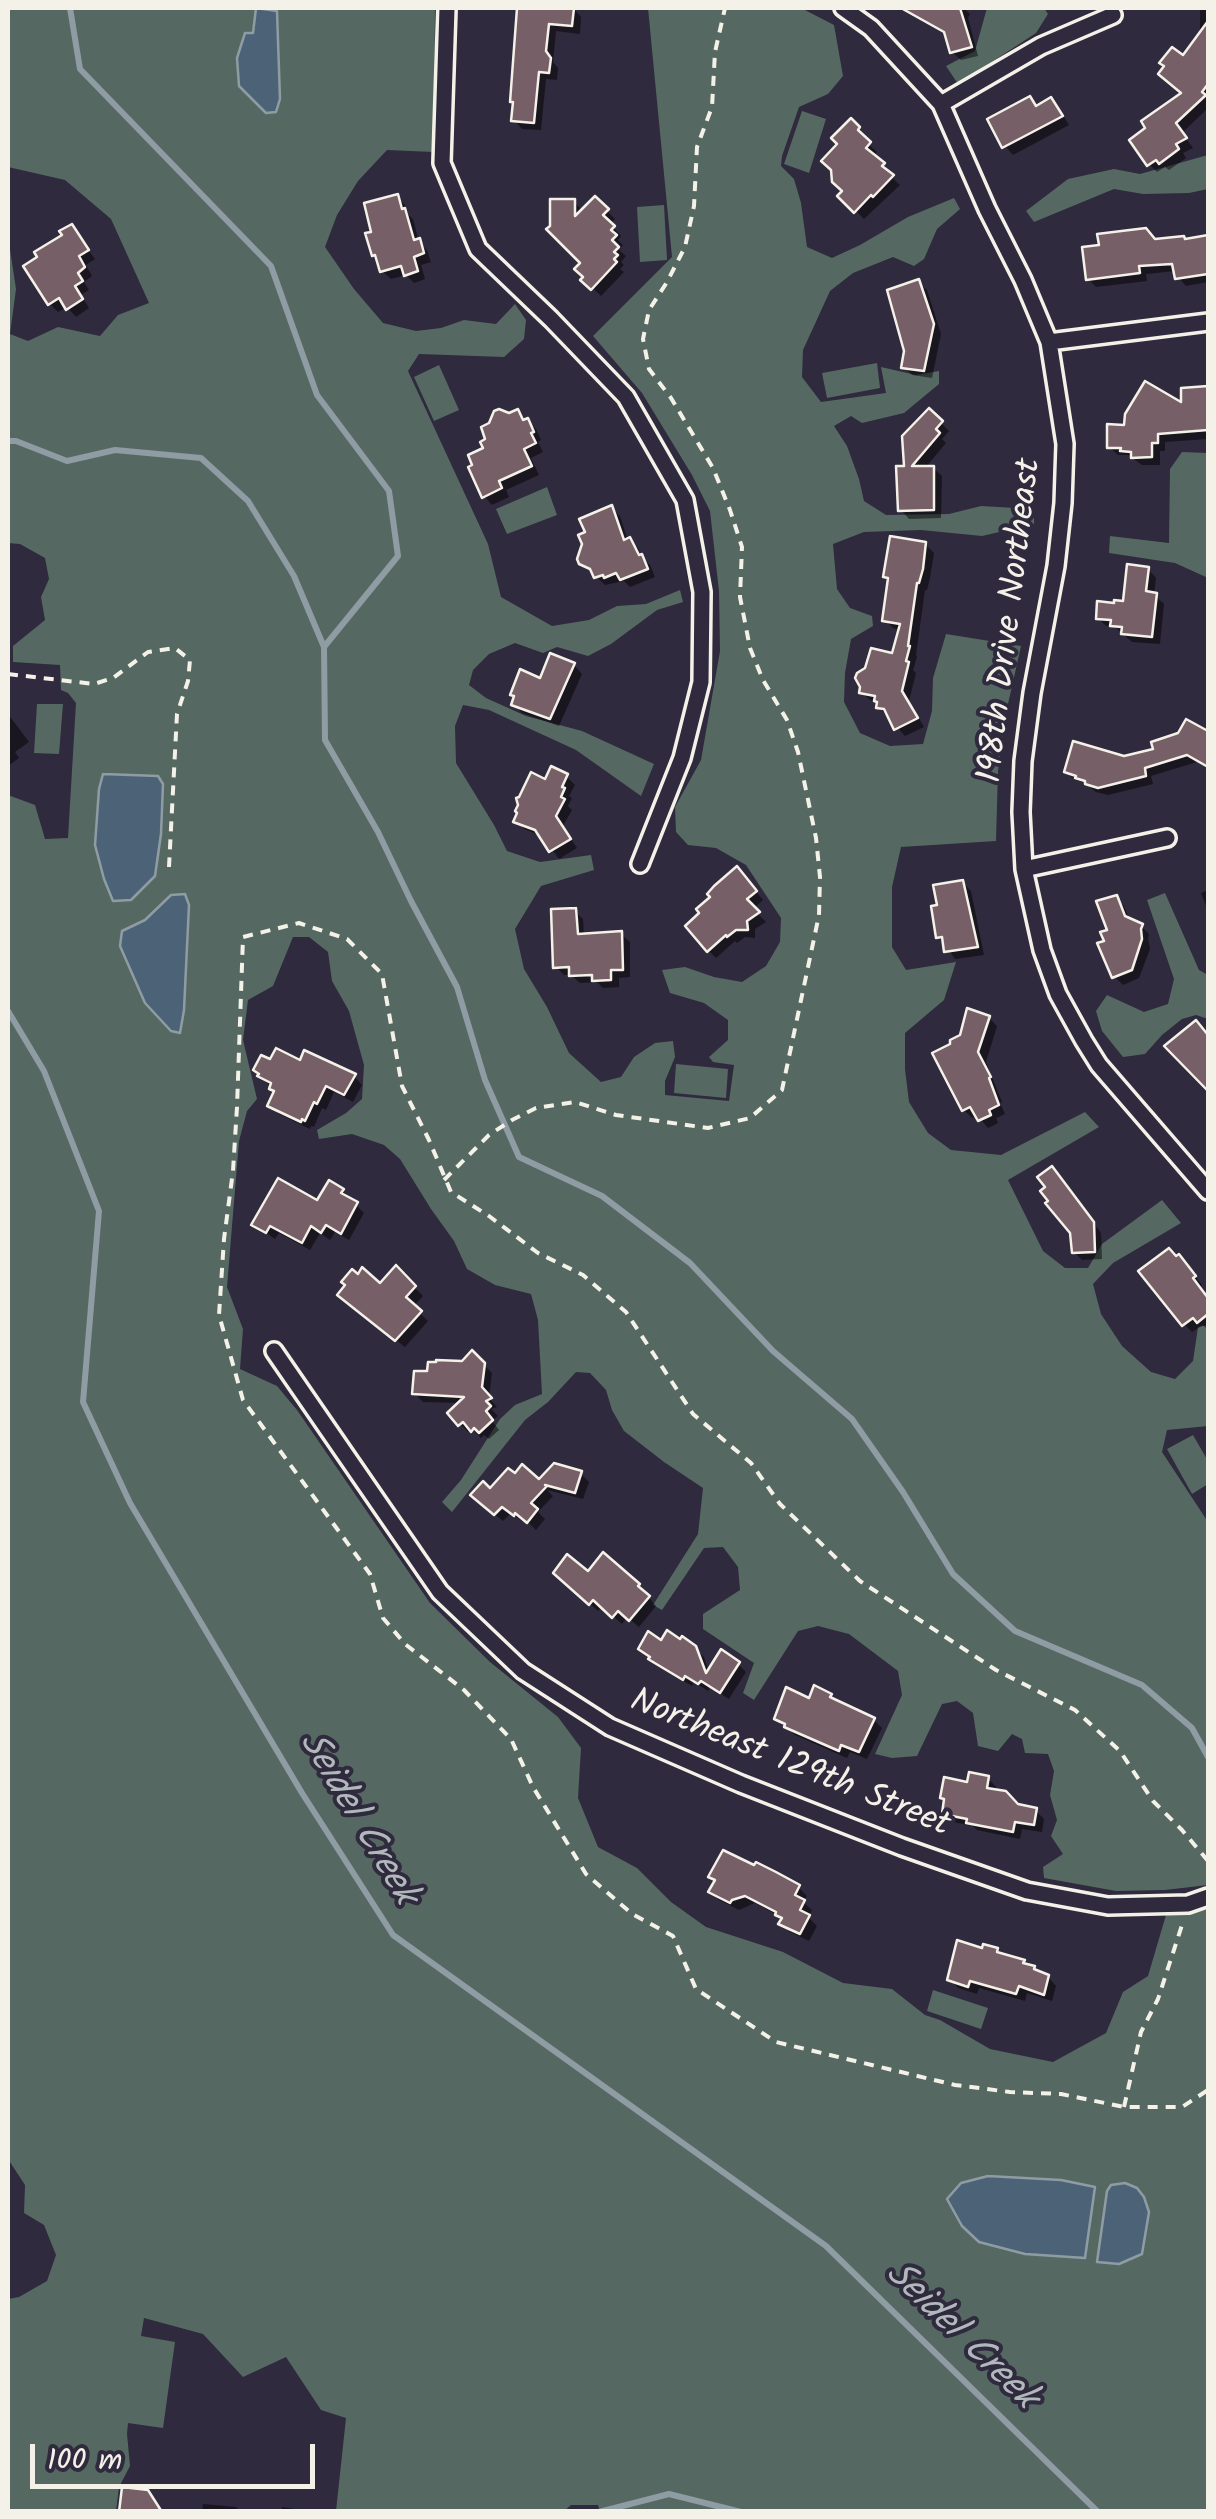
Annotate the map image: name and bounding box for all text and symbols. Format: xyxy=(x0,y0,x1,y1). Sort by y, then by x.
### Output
street label: 198th Drive Northeast xyxy=(972,456,1054,786)
street label: Northeast 129th Street xyxy=(623,1683,955,1849)
water label: Seidel Creek xyxy=(285,1725,425,1915)
water label: Seidel Creek xyxy=(873,2254,1045,2422)
scale bar xyxy=(35,2424,320,2486)
text: 100 m xyxy=(47,2437,122,2485)

